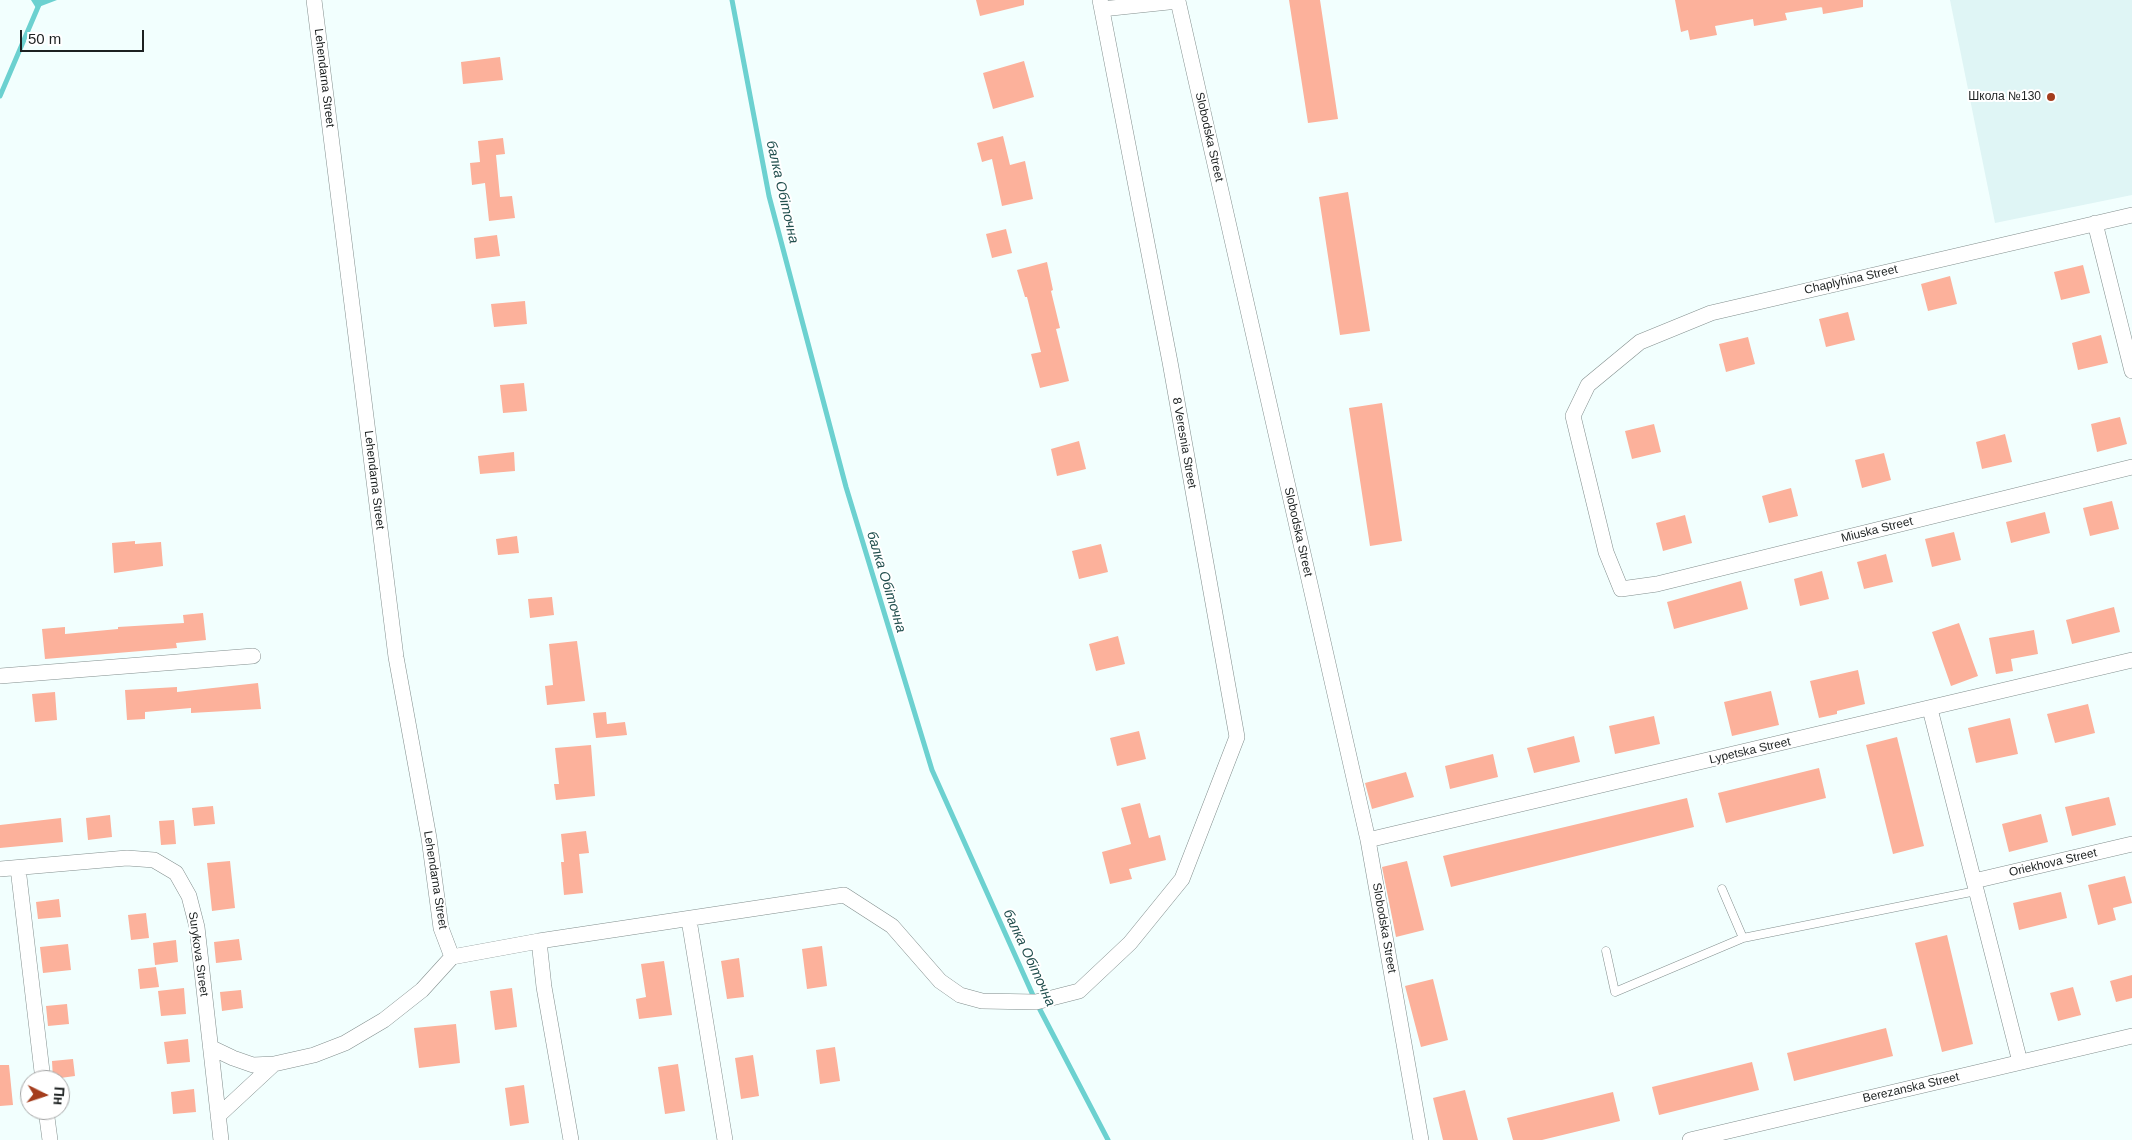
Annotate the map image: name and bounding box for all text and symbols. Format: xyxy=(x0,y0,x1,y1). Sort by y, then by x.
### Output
scale bar xyxy=(22,20,146,52)
street label: Lehendarna Street xyxy=(311,28,337,128)
text: 50 m xyxy=(28,30,61,47)
place label: Школа №130 xyxy=(1968,90,2041,104)
street label: Slobodska Street xyxy=(1192,91,1226,183)
marker: Школа №130 xyxy=(2045,91,2057,103)
water label: балка Обіточна xyxy=(762,139,802,245)
street label: Chaplyhina Street xyxy=(1803,262,1899,298)
street label: 8 Veresnia Street xyxy=(1169,396,1199,490)
street label: Lehendarna Street xyxy=(361,430,387,530)
street label: Slobodska Street xyxy=(1281,486,1315,578)
street label: Miuska Street xyxy=(1840,514,1914,546)
water label: балка Обіточна xyxy=(863,529,909,635)
street label: Lypetska Street xyxy=(1708,735,1792,767)
street label: Lehendarna Street xyxy=(420,830,450,930)
street label: Oriekhova Street xyxy=(2008,846,2098,880)
street label: Slobodska Street xyxy=(1369,882,1399,974)
water label: балка Обіточна xyxy=(999,907,1059,1009)
street label: Surykova Street xyxy=(185,911,211,997)
north arrow xyxy=(20,1070,70,1120)
street label: Berezanska Street xyxy=(1861,1070,1961,1106)
text: Пн xyxy=(50,1086,68,1106)

